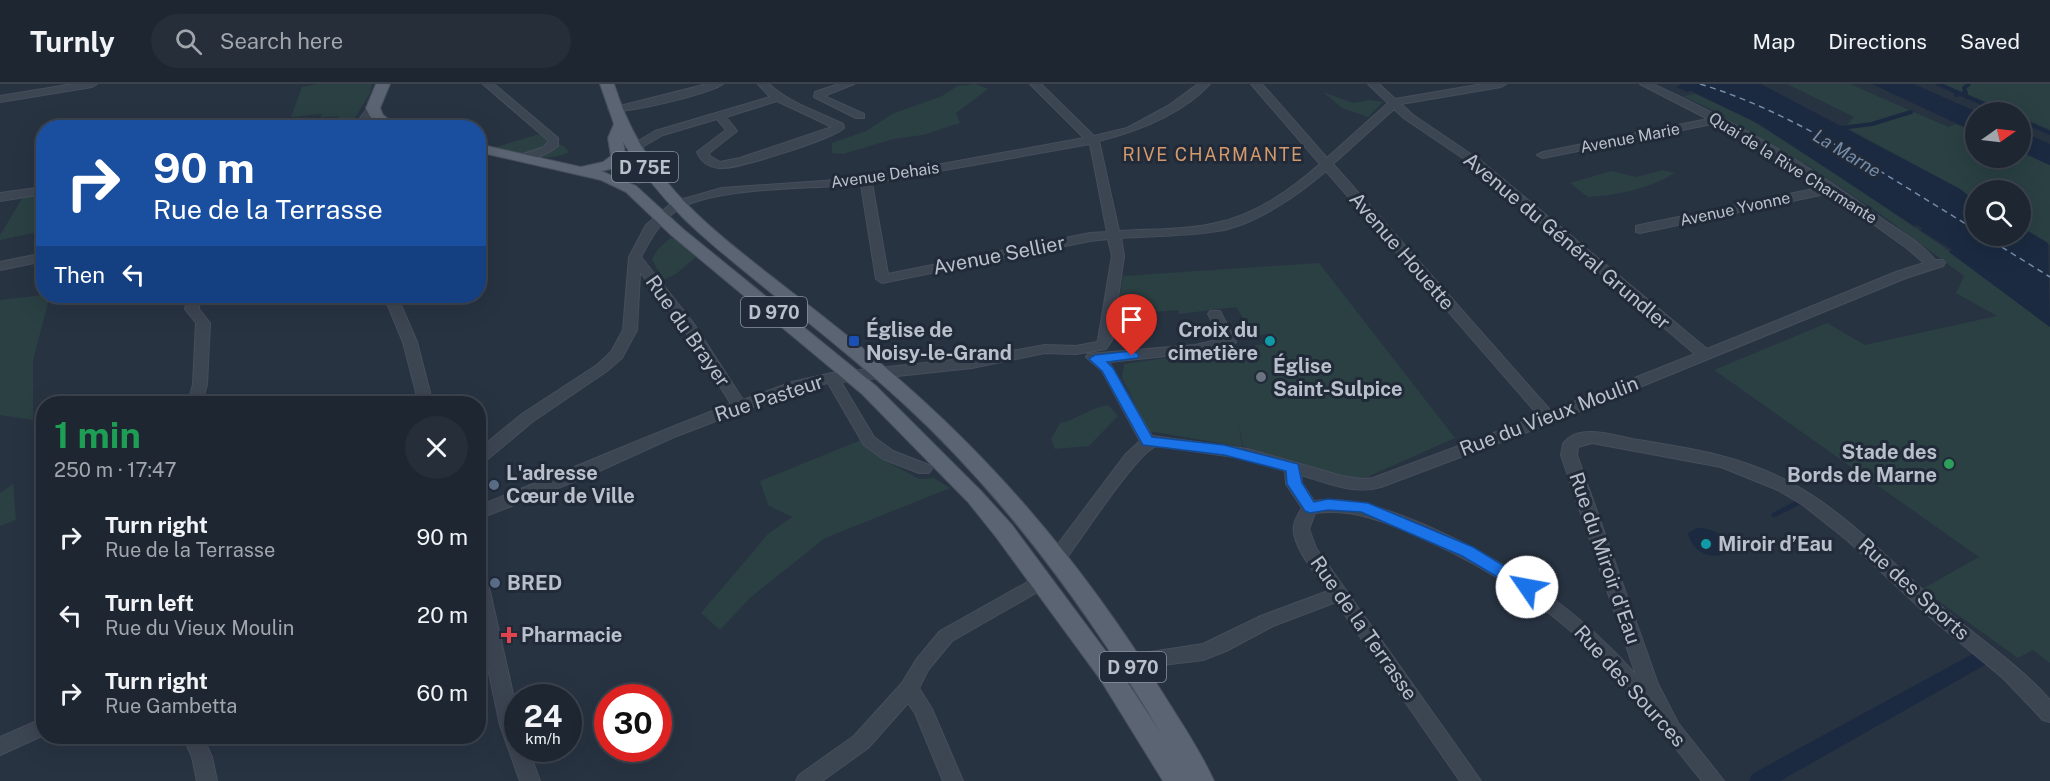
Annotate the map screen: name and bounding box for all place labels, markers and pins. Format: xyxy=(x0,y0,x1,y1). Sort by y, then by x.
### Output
pin xyxy=(1106,294,1157,356)
place label: Église de Noisy-le-Grand xyxy=(866,317,1012,365)
place label: Croix du cimetière xyxy=(1168,318,1258,365)
marker: Église de Noisy-le-Grand xyxy=(847,334,861,348)
marker: Croix du cimetière xyxy=(1263,334,1277,348)
place label: Église Saint-Sulpice xyxy=(1273,353,1403,401)
marker: Église Saint-Sulpice xyxy=(1254,370,1268,384)
place label: Stade des Bords de Marne xyxy=(1787,440,1937,487)
marker: Stade des Bords de Marne xyxy=(1942,457,1956,471)
place label: L'adresse Cœur de Ville xyxy=(506,461,635,508)
marker: L'adresse Cœur de Ville xyxy=(487,478,501,492)
place label: Miroir d’Eau xyxy=(1718,532,1833,556)
marker: Miroir d’Eau xyxy=(1699,537,1713,551)
place label: BRED xyxy=(507,571,562,595)
marker: BRED xyxy=(488,576,502,590)
place label: Pharmacie xyxy=(521,623,622,647)
marker: Pharmacie xyxy=(502,628,516,642)

